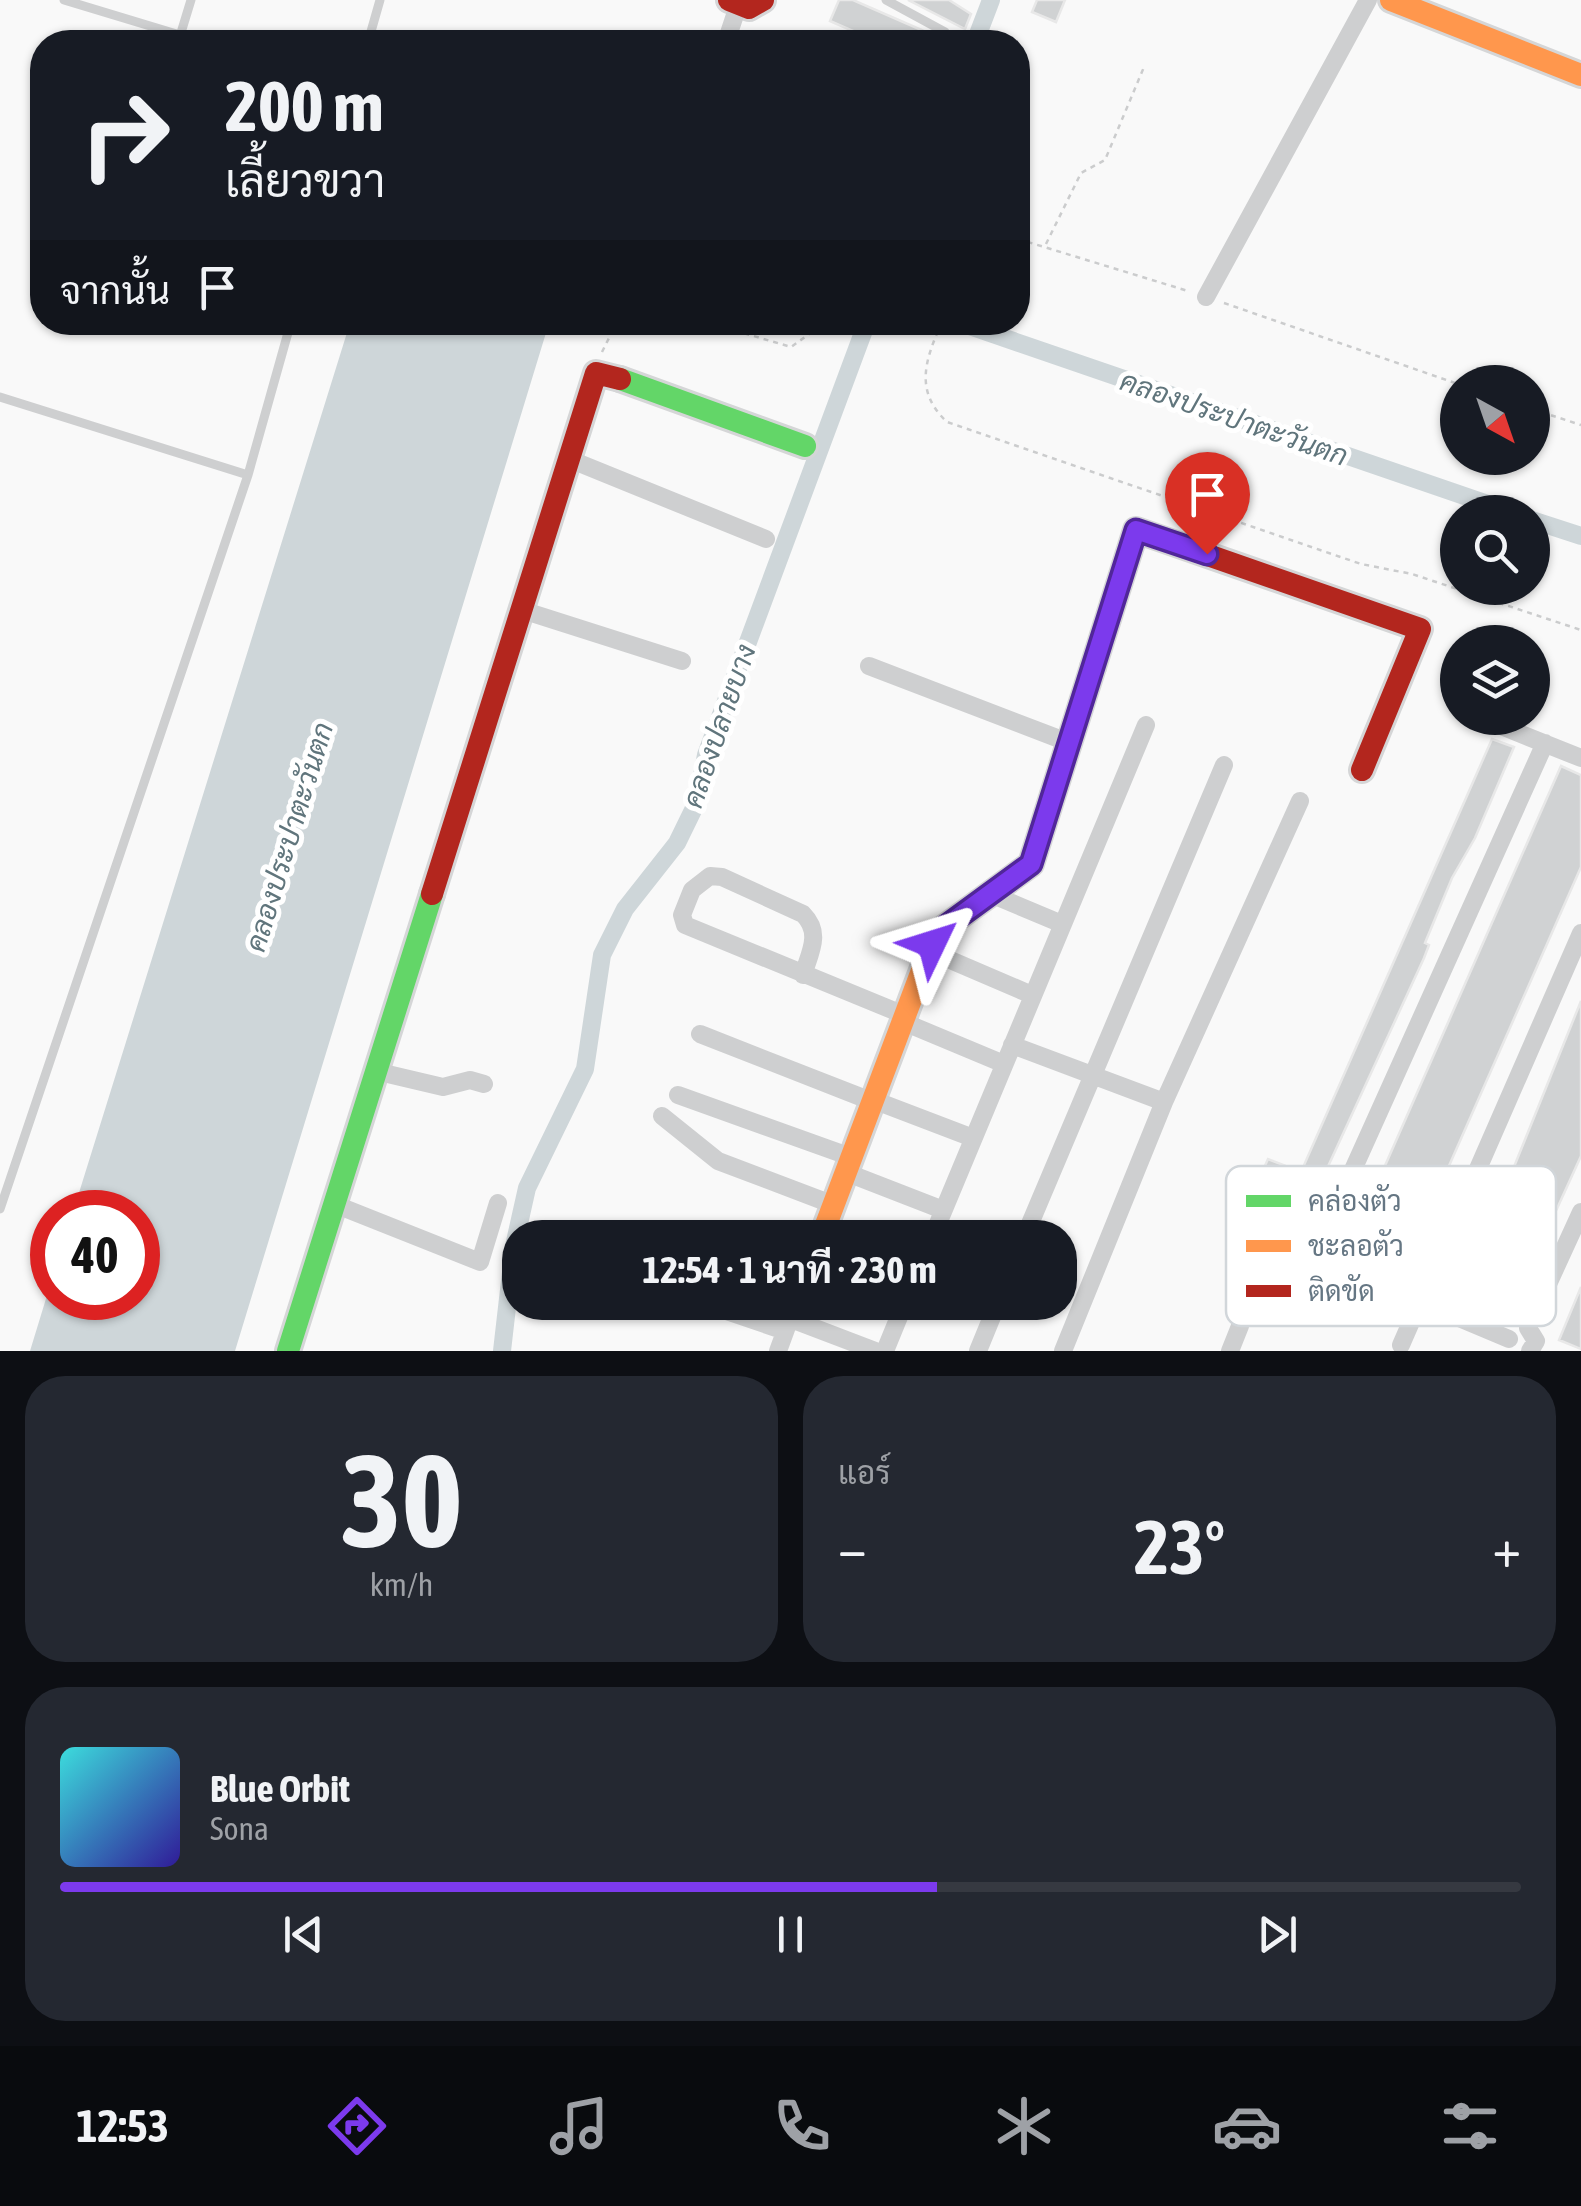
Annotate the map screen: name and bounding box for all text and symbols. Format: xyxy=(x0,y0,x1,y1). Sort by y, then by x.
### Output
text: 200 m xyxy=(225,66,384,146)
icon: right xyxy=(60,70,190,200)
text: เลี้ยวขวา xyxy=(225,155,385,207)
icon: arrive xyxy=(190,260,245,315)
text: จากนั้น xyxy=(60,269,170,312)
water label: คลองประปาตะวันตก xyxy=(1116,362,1353,472)
north arrow xyxy=(1440,365,1550,475)
map controls xyxy=(1440,365,1550,735)
pin xyxy=(1165,452,1250,555)
icon: arrive xyxy=(1180,467,1235,522)
button: search xyxy=(1440,495,1550,605)
button: layers xyxy=(1440,625,1550,735)
water label: คลองปลายบาง xyxy=(676,640,762,812)
water label: คลองประปาตะวันตก xyxy=(237,718,339,956)
position arrow xyxy=(880,892,984,996)
legend xyxy=(1226,1166,1556,1326)
text: คล่องตัว xyxy=(1308,1183,1402,1217)
speed limit sign: 40 xyxy=(30,1190,160,1320)
text: ชะลอตัว xyxy=(1308,1228,1404,1262)
text: 12:54 · 1 นาที · 230 m xyxy=(642,1248,937,1291)
text: ติดขัด xyxy=(1308,1273,1375,1307)
text: 30 xyxy=(340,1426,463,1575)
text: แอร์ xyxy=(838,1454,891,1491)
text: 23° xyxy=(1134,1504,1225,1590)
text: − xyxy=(838,1516,867,1579)
text: + xyxy=(1492,1516,1521,1579)
text: km/h xyxy=(370,1566,433,1603)
text: Blue Orbit xyxy=(210,1767,350,1810)
text: Sona xyxy=(210,1810,269,1847)
icon: previous xyxy=(276,1907,331,1962)
icon: pause xyxy=(763,1907,818,1962)
icon: next xyxy=(1250,1907,1305,1962)
icon: directions xyxy=(322,2091,392,2161)
icon: music xyxy=(544,2091,614,2161)
icon: phone xyxy=(767,2091,837,2161)
icon: climate xyxy=(989,2091,1059,2161)
icon: car xyxy=(1212,2091,1282,2161)
icon: filters xyxy=(1435,2091,1505,2161)
text: 12:53 xyxy=(76,2100,169,2152)

